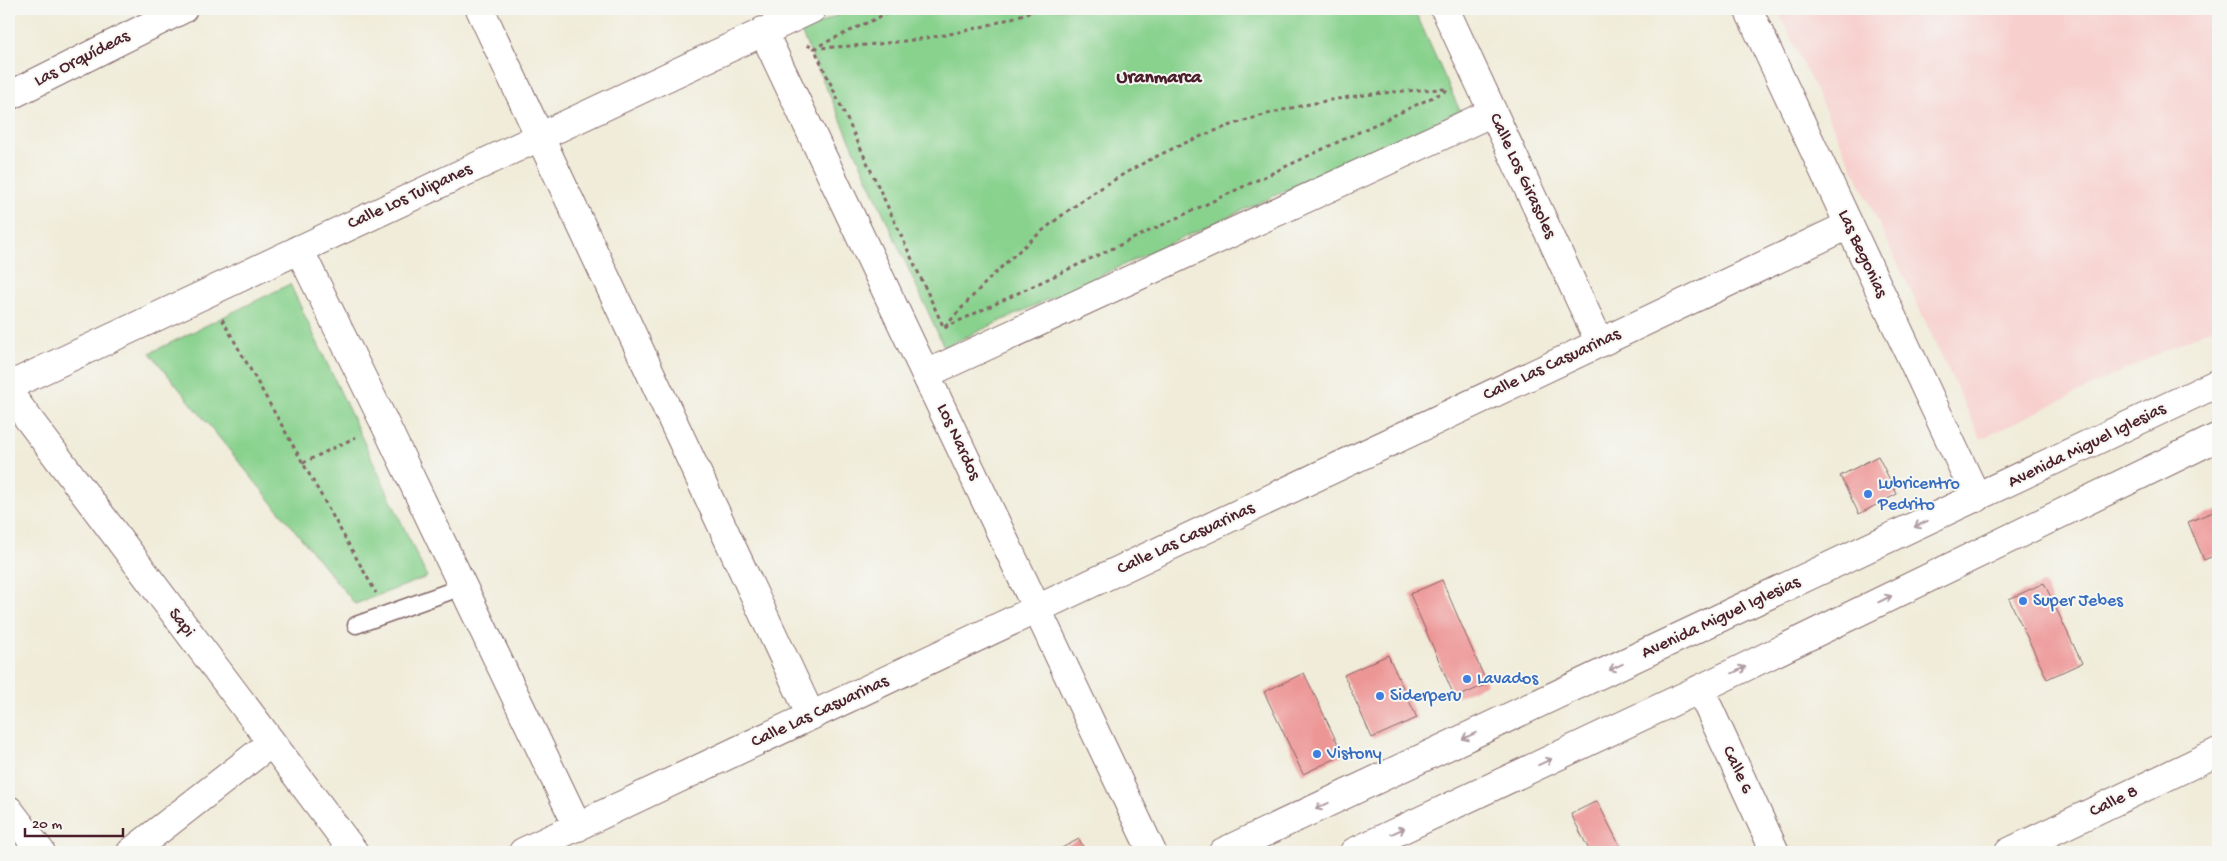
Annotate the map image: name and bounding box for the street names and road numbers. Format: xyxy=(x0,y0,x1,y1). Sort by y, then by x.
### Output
street label: Las Orquídeas xyxy=(31,25,134,92)
street label: Calle Los Girasoles xyxy=(1484,110,1561,243)
street label: Calle Los Tulipanes xyxy=(345,158,477,235)
street label: Las Begonias xyxy=(1832,207,1892,303)
street label: Calle Las Casuarinas xyxy=(1480,323,1625,406)
street label: Avenida Miguel Iglesias xyxy=(2005,398,2170,493)
street label: Los Nardos xyxy=(931,401,985,485)
street label: Calle Las Casuarinas xyxy=(1114,497,1259,580)
street label: Avenida Miguel Iglesias xyxy=(1638,571,1805,664)
street label: Sapi xyxy=(163,604,199,642)
street label: Calle Las Casuarinas xyxy=(748,670,893,753)
street label: Calle 6 xyxy=(1717,743,1758,798)
street label: Calle 8 xyxy=(2086,781,2142,823)

